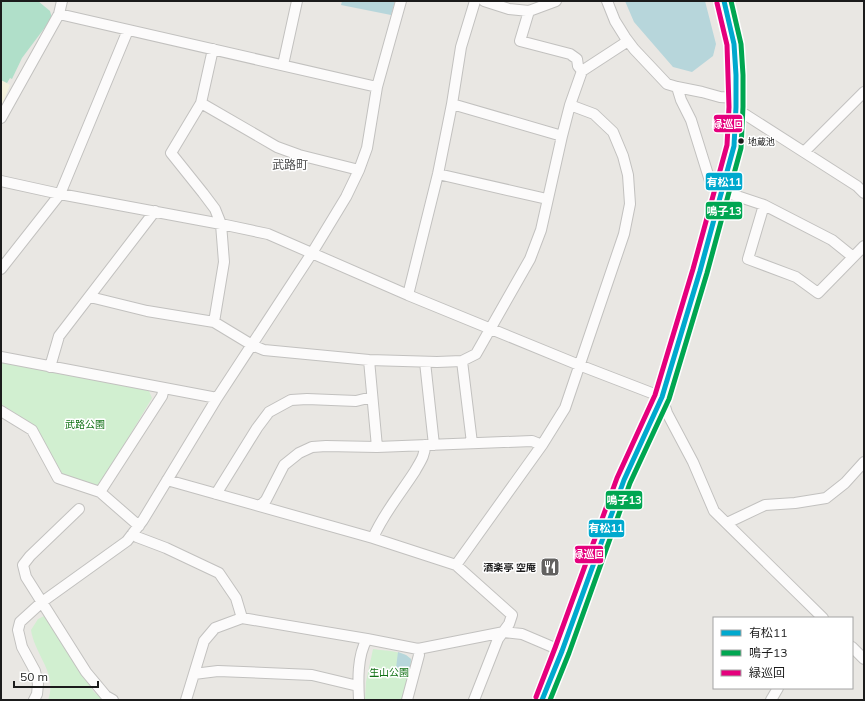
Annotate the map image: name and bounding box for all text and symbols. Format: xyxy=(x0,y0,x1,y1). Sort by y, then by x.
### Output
line badge: 緑巡回 xyxy=(713,114,743,133)
text: 緑巡回 xyxy=(712,117,745,131)
marker: 地蔵池 xyxy=(736,136,746,146)
place label: 地蔵池 xyxy=(748,136,775,147)
district label: 武路町 xyxy=(272,157,308,172)
line badge: 有松11 xyxy=(705,172,743,191)
text: 有松11 xyxy=(706,175,742,189)
line badge: 鳴子13 xyxy=(705,201,743,220)
text: 鳴子13 xyxy=(706,204,742,218)
park label: 武路公園 xyxy=(65,418,105,431)
line badge: 鳴子13 xyxy=(605,490,643,510)
text: 鳴子13 xyxy=(606,493,642,507)
line badge: 有松11 xyxy=(588,519,625,538)
text: 有松11 xyxy=(588,521,624,535)
line badge: 緑巡回 xyxy=(574,545,604,564)
text: 緑巡回 xyxy=(573,547,606,561)
restaurant icon: 酒楽亭 空庵 xyxy=(539,556,561,578)
place label: 酒楽亭 空庵 xyxy=(483,561,536,574)
legend xyxy=(713,617,853,689)
text: 有松11 xyxy=(749,625,787,640)
text: 鳴子13 xyxy=(749,645,787,660)
scale bar xyxy=(14,663,98,689)
text: 緑巡回 xyxy=(749,665,785,680)
park label: 生山公園 xyxy=(369,666,409,679)
text: 50 m xyxy=(20,669,48,684)

